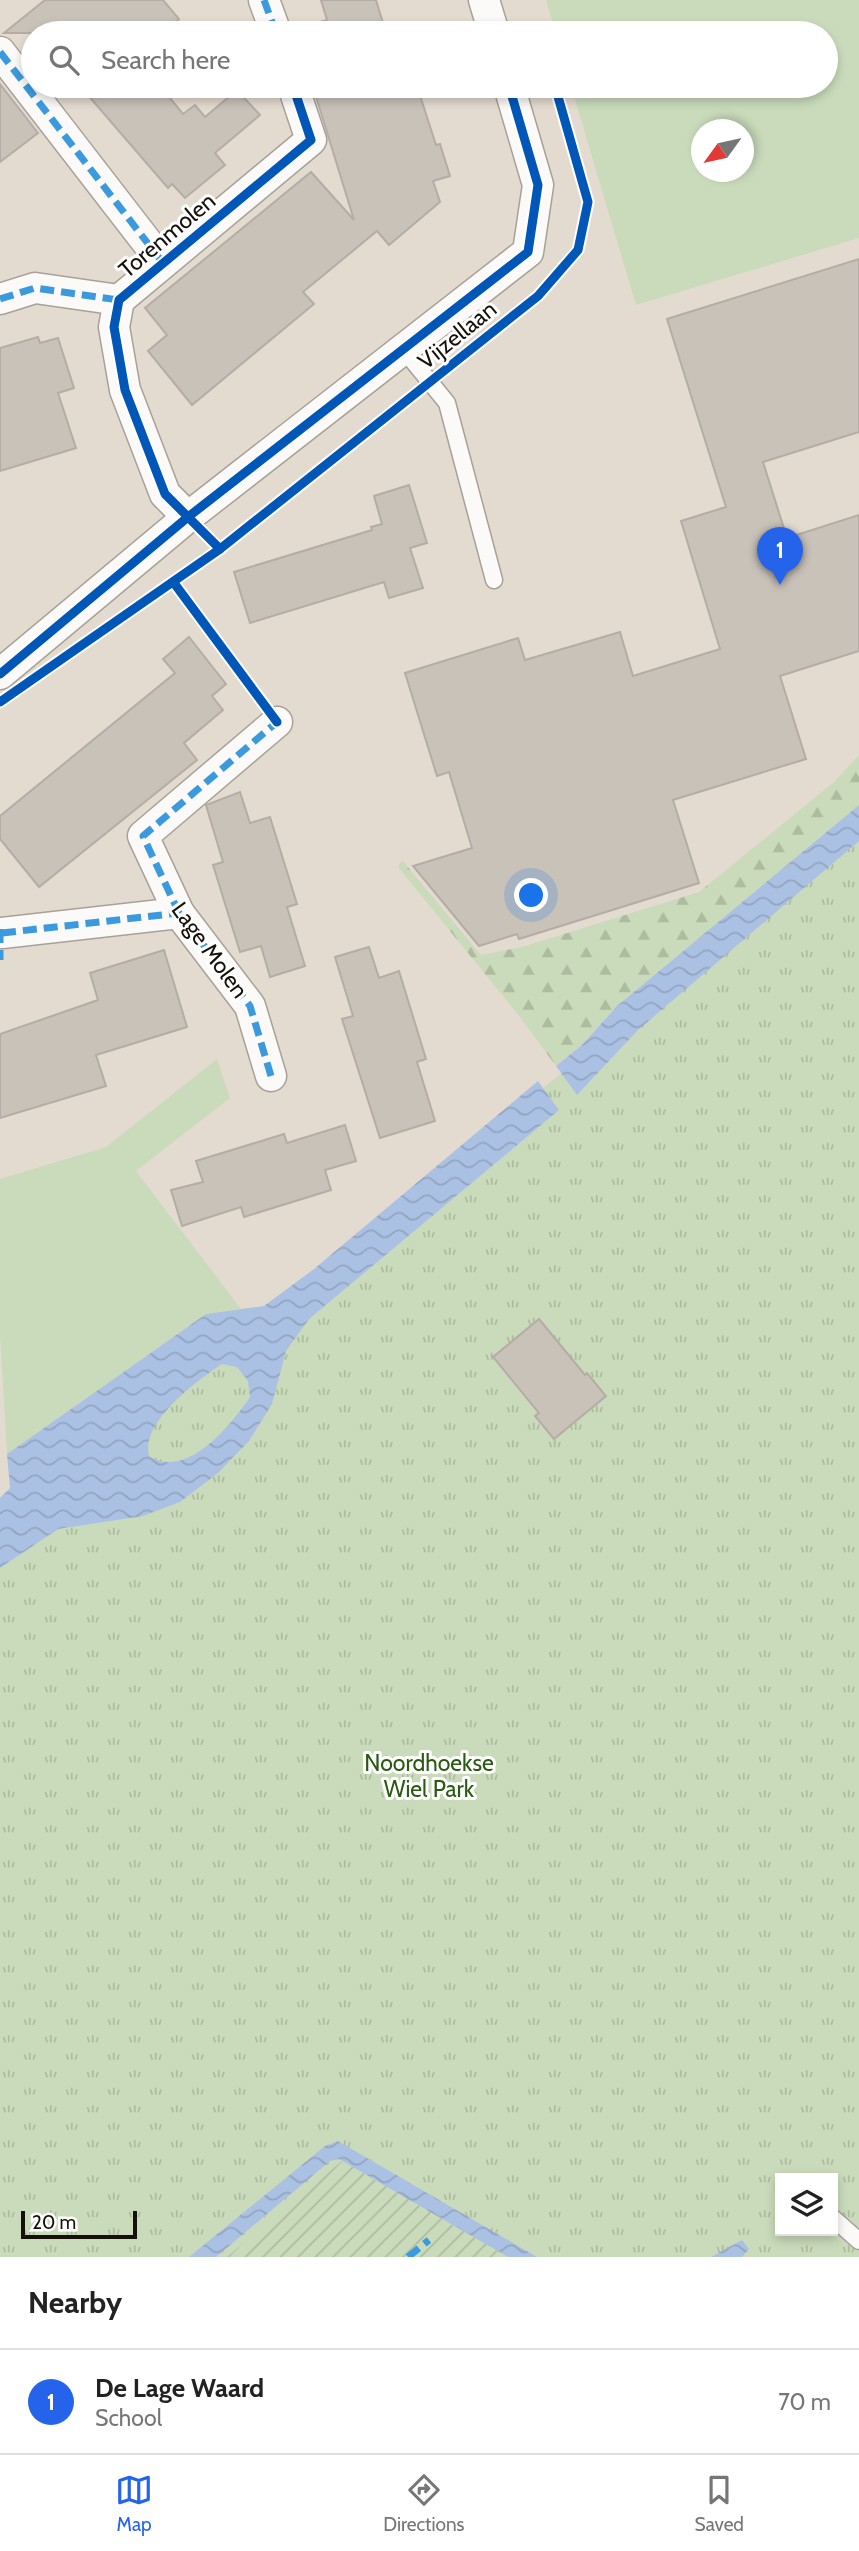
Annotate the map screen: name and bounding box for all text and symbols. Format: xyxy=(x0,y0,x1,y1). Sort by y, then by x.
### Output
search box xyxy=(21,21,838,98)
icon: search xyxy=(45,41,83,79)
text: Search here xyxy=(101,44,230,76)
north arrow xyxy=(691,119,754,182)
street label: Torenmolen xyxy=(113,187,221,283)
street label: Vijzellaan xyxy=(412,295,502,375)
pin: 1 xyxy=(757,527,803,585)
your location xyxy=(514,878,548,912)
street label: Lage Molen xyxy=(166,896,254,1004)
park label: Noordhoekse Wiel Park xyxy=(364,1749,494,1803)
map controls xyxy=(775,2173,838,2236)
button: layers xyxy=(775,2173,838,2236)
scale bar xyxy=(21,2208,136,2240)
text: 20 m xyxy=(32,2211,76,2234)
text: Nearby xyxy=(28,2284,122,2321)
text: De Lage Waard xyxy=(95,2372,264,2404)
text: 1 xyxy=(47,2388,55,2416)
text: 70 m xyxy=(778,2388,831,2416)
text: School xyxy=(95,2404,162,2432)
tab: Map xyxy=(115,2471,153,2536)
tab: Directions xyxy=(383,2471,464,2536)
tab: Saved xyxy=(695,2471,744,2536)

